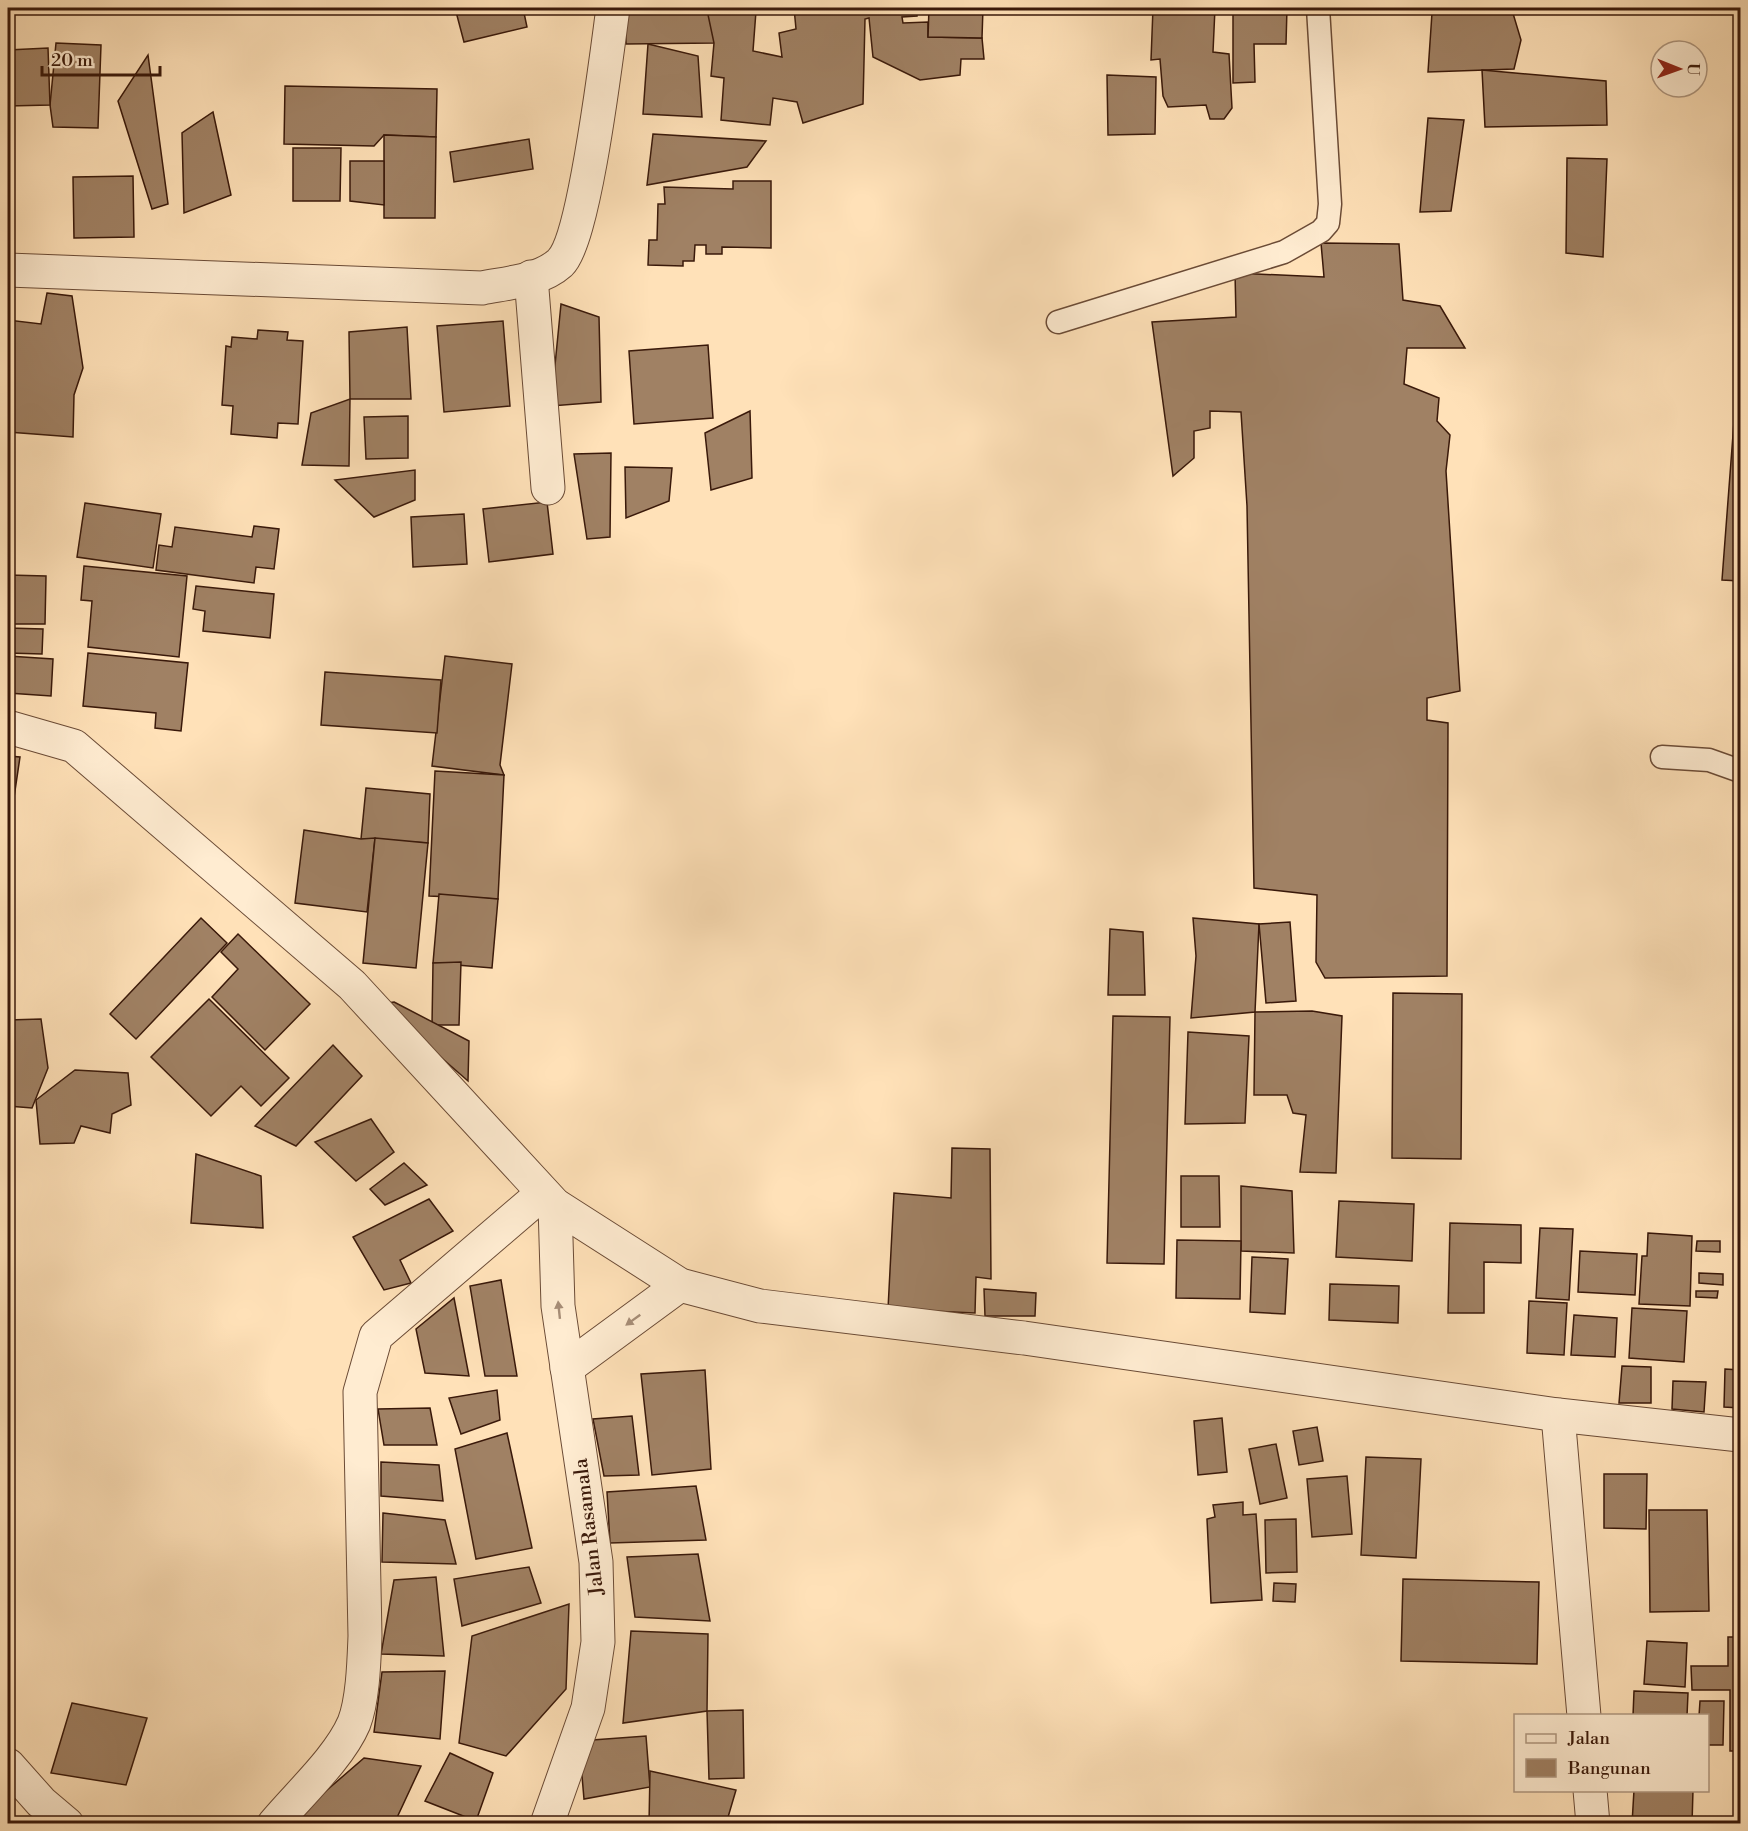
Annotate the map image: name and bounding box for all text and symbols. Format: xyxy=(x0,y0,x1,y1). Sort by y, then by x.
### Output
scale bar xyxy=(42,39,160,77)
north arrow xyxy=(1649,39,1709,99)
text: 20 m xyxy=(51,49,93,72)
text: U xyxy=(1683,63,1703,76)
one-way arrow xyxy=(554,1300,564,1319)
one-way arrow xyxy=(625,1314,641,1326)
street label: Jalan Rasamala xyxy=(569,1456,610,1598)
legend xyxy=(1514,1714,1709,1792)
text: Jalan xyxy=(1567,1727,1610,1750)
text: Bangunan xyxy=(1567,1757,1651,1780)

